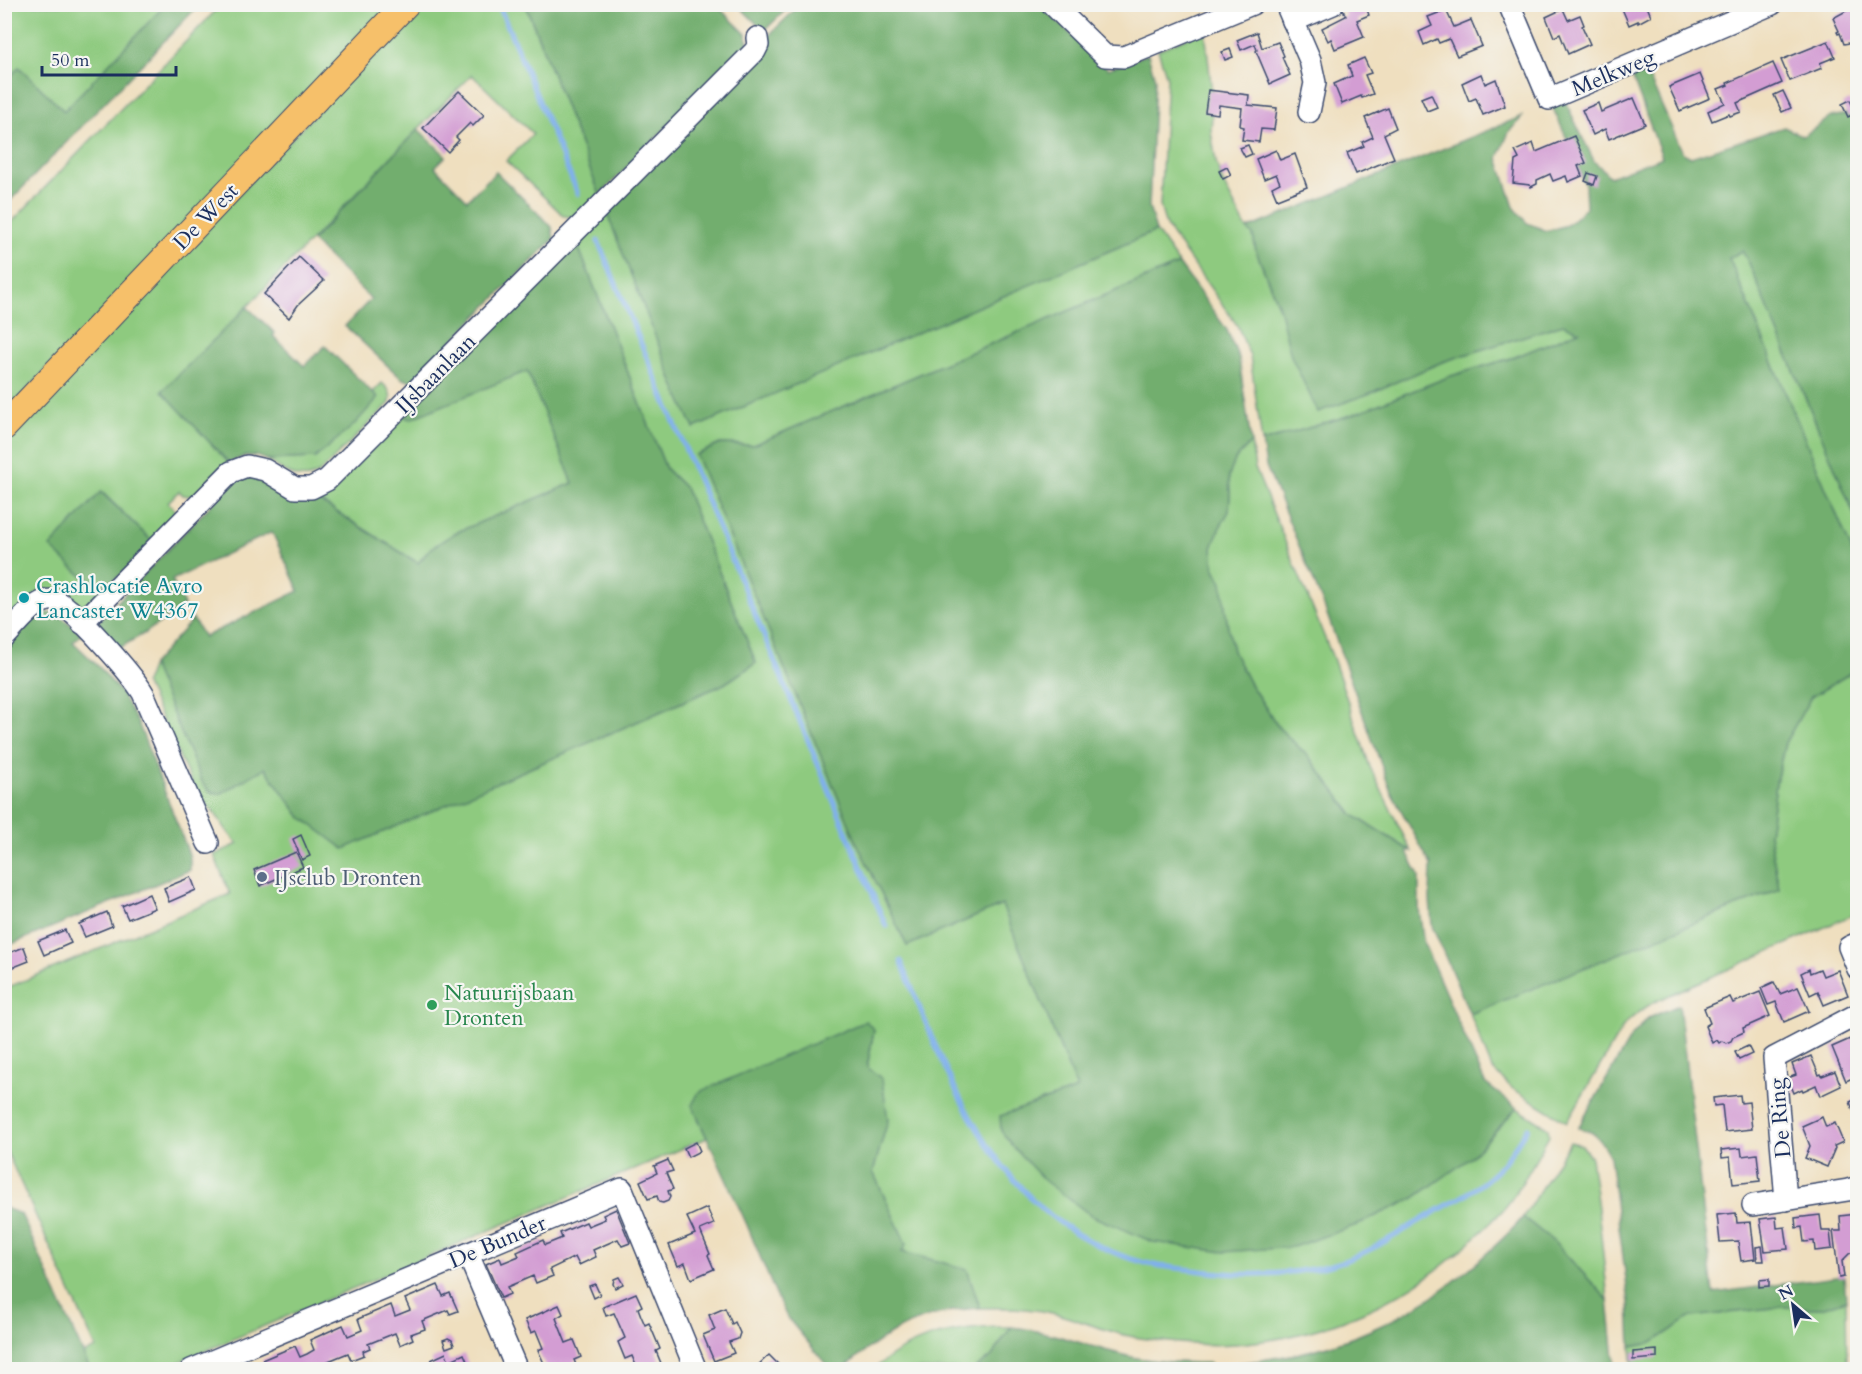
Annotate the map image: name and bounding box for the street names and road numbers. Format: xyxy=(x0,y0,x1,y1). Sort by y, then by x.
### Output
street label: Melkweg xyxy=(1567,42,1660,104)
street label: De West xyxy=(166,177,245,257)
street label: IJsbaanlaan xyxy=(389,326,483,421)
street label: De Ring xyxy=(1762,1076,1798,1159)
street label: De Bunder xyxy=(444,1208,552,1276)

